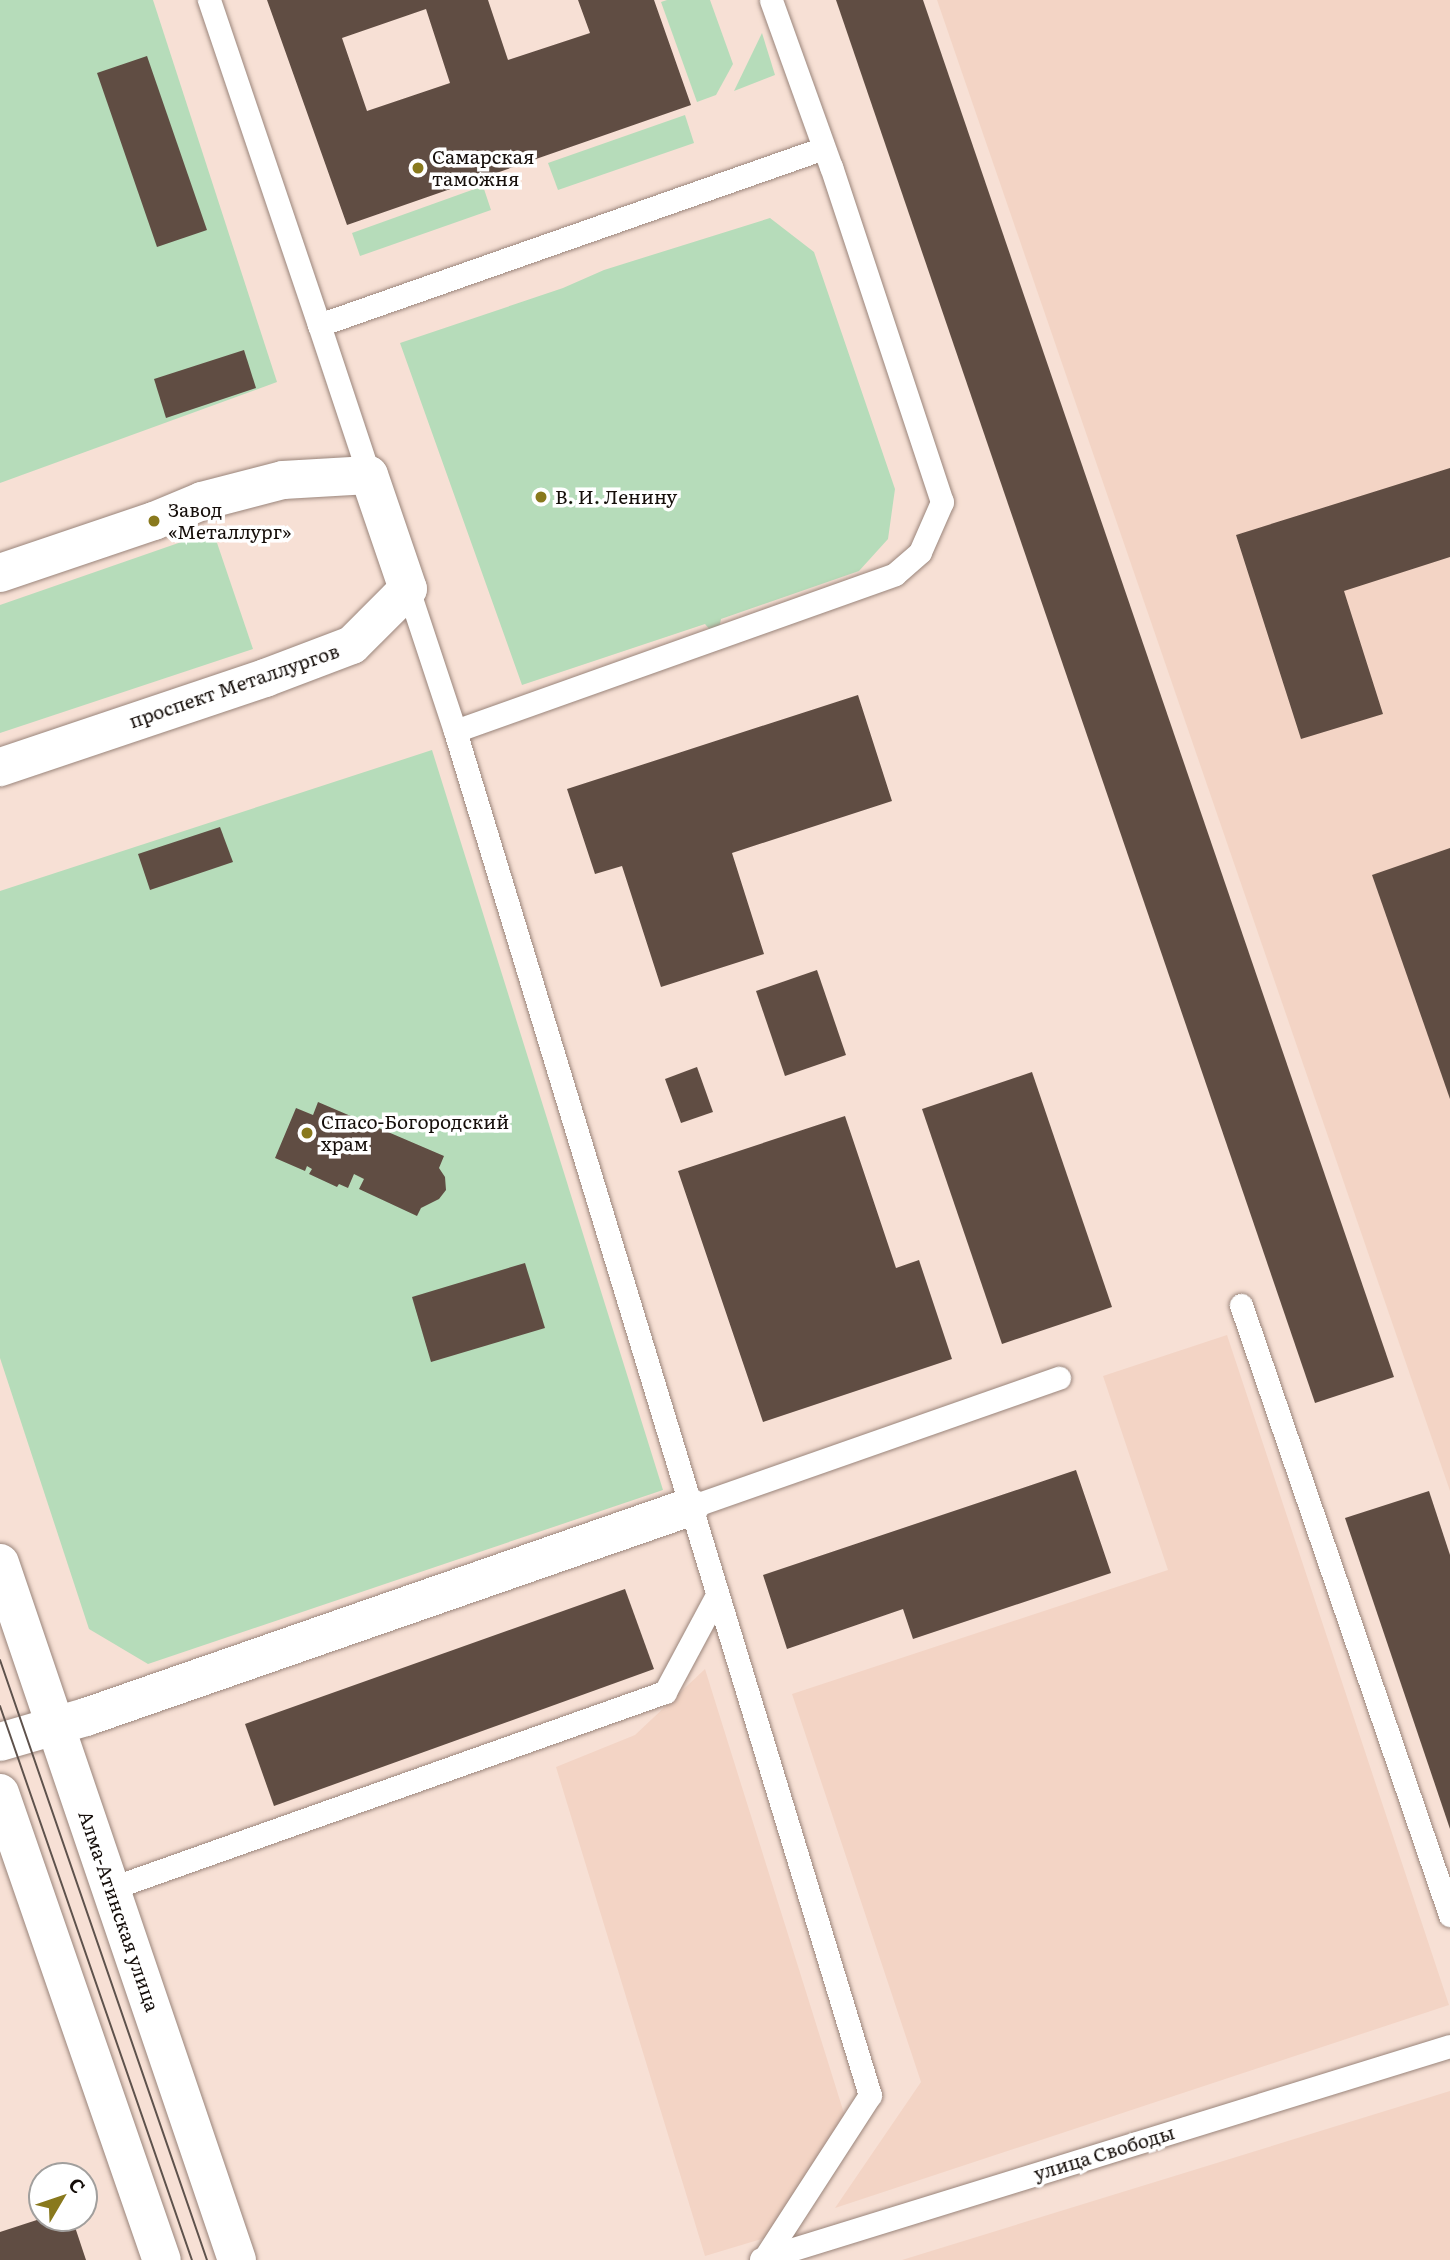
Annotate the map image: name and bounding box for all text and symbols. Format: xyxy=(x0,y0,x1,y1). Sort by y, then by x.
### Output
place label: Самарская таможня xyxy=(432,146,534,190)
marker: Самарская таможня xyxy=(410,160,426,176)
place label: В. И. Ленину xyxy=(555,486,677,508)
marker: В. И. Ленину xyxy=(533,489,549,505)
place label: Завод «Металлург» xyxy=(168,499,292,543)
marker: Завод «Металлург» xyxy=(146,513,162,529)
street label: проспект Металлургов xyxy=(126,639,342,733)
place label: Спасо-Богородский храм xyxy=(321,1111,509,1155)
marker: Спасо-Богородский храм xyxy=(299,1125,315,1141)
street label: Алма-Атинская улица xyxy=(74,1807,164,2015)
street label: улица Свободы xyxy=(1031,2121,1177,2185)
north arrow xyxy=(28,2162,98,2232)
text: С xyxy=(63,2171,93,2199)

